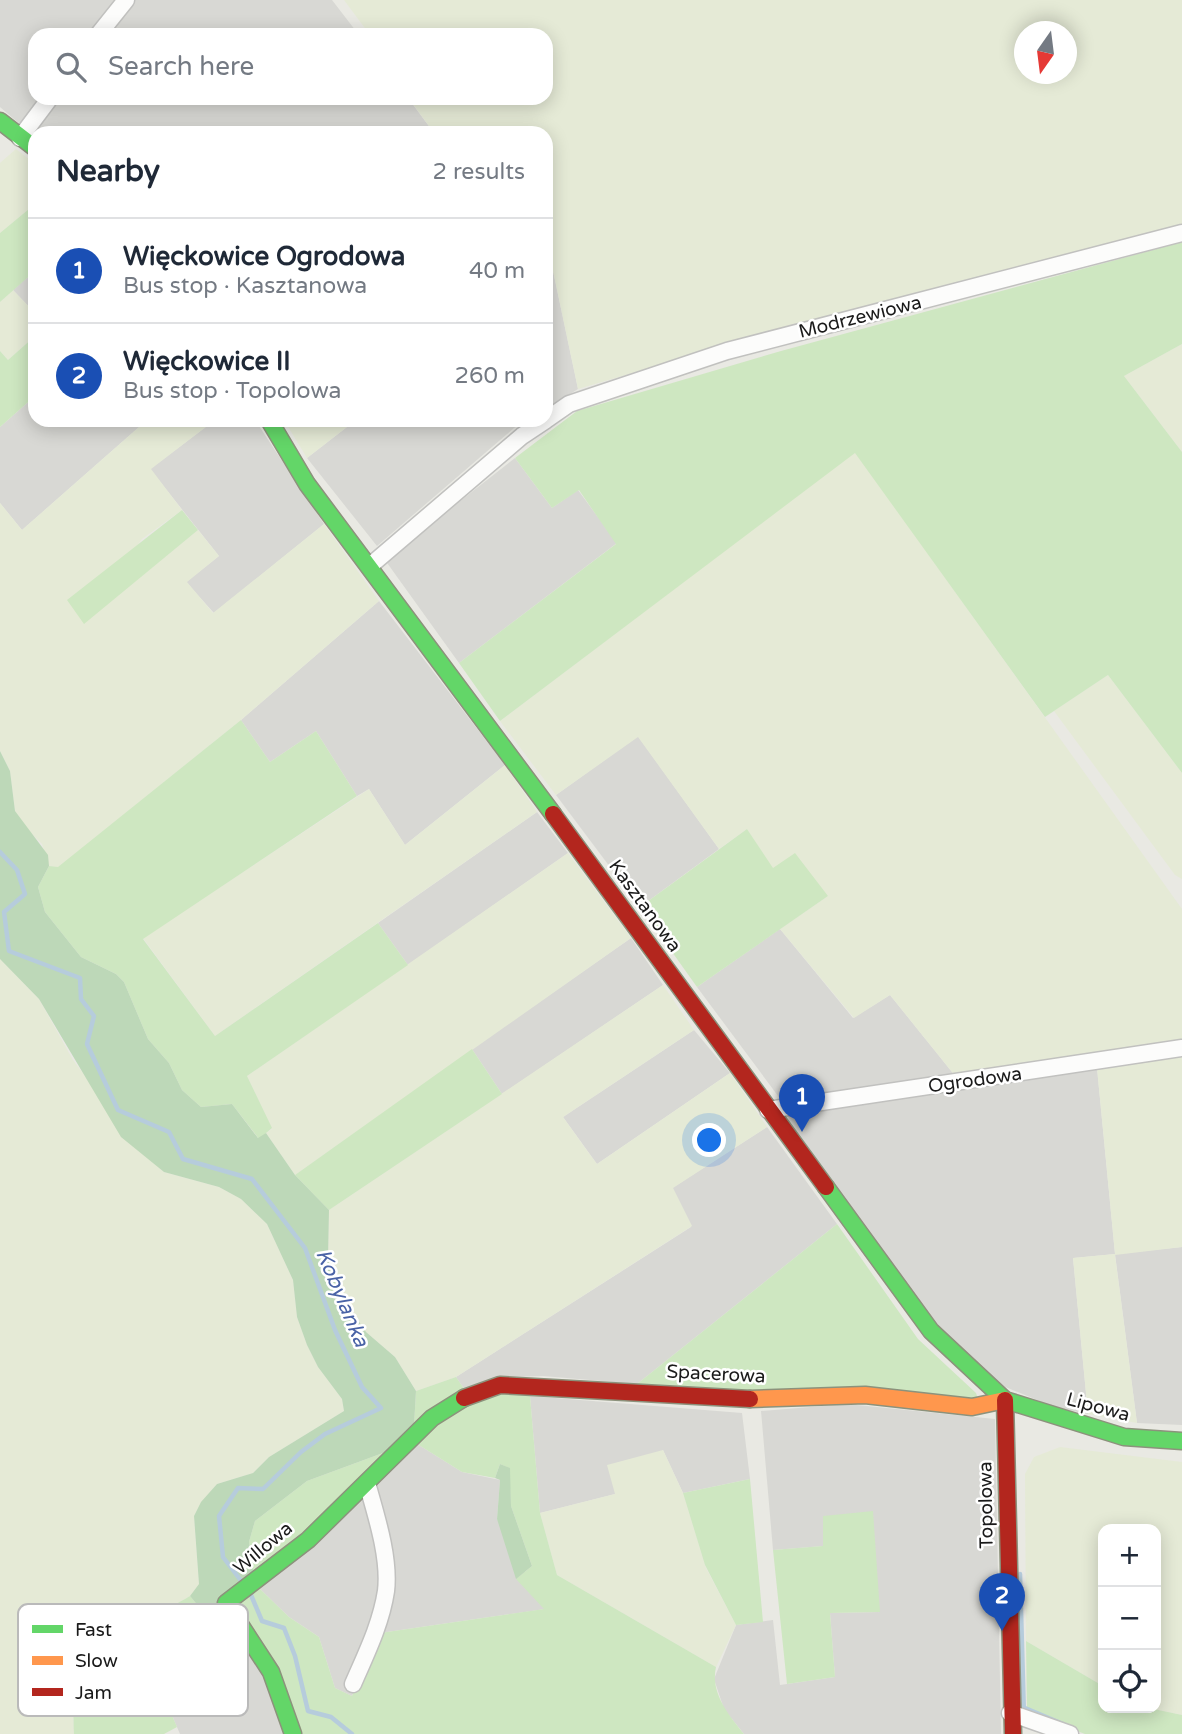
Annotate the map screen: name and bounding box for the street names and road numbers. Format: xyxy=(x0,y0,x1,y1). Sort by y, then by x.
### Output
street label: Modrzewiowa xyxy=(796,291,924,343)
street label: Kasztanowa xyxy=(604,856,686,956)
street label: Ogrodowa xyxy=(927,1063,1023,1097)
street label: Spacerowa xyxy=(666,1360,766,1388)
street label: Lipowa xyxy=(1064,1388,1132,1426)
street label: Topolowa xyxy=(974,1461,998,1549)
street label: Willowa xyxy=(229,1517,297,1579)

